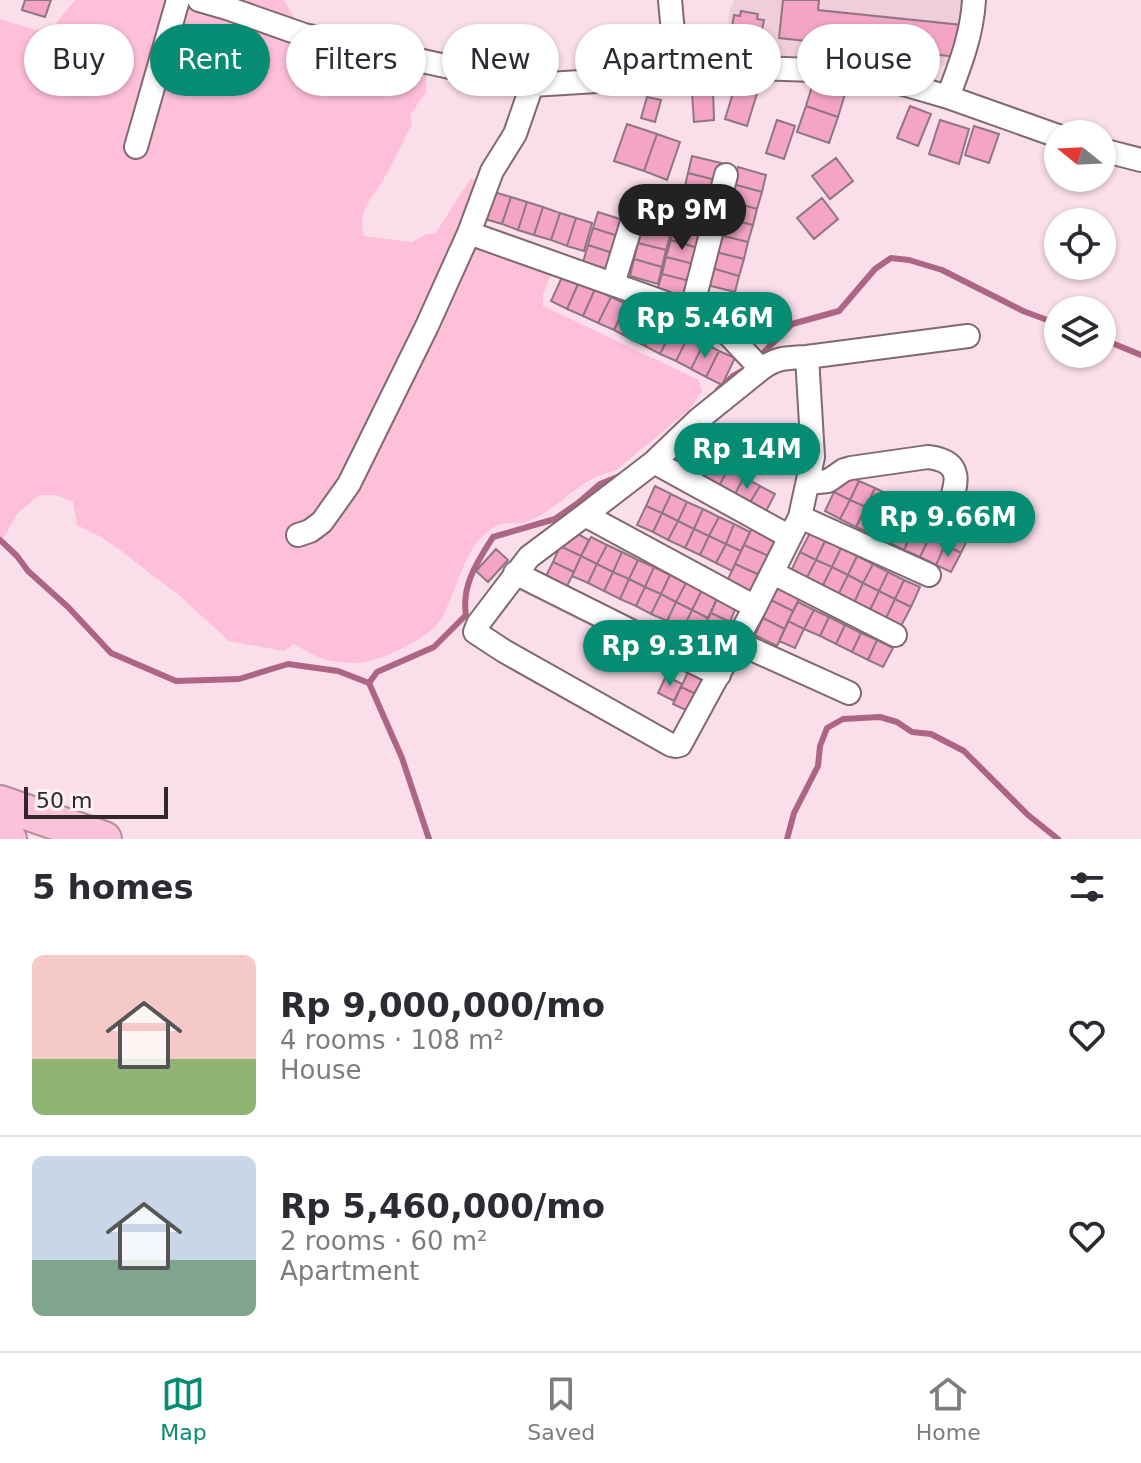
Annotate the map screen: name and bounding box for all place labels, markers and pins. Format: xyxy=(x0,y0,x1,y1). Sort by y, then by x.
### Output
pin: Rp 9M xyxy=(626,184,738,252)
pin: Rp 5.46M xyxy=(622,292,788,360)
pin: Rp 14M xyxy=(682,423,812,491)
pin: Rp 9.66M xyxy=(865,491,1031,559)
pin: Rp 9.31M xyxy=(587,620,753,688)

